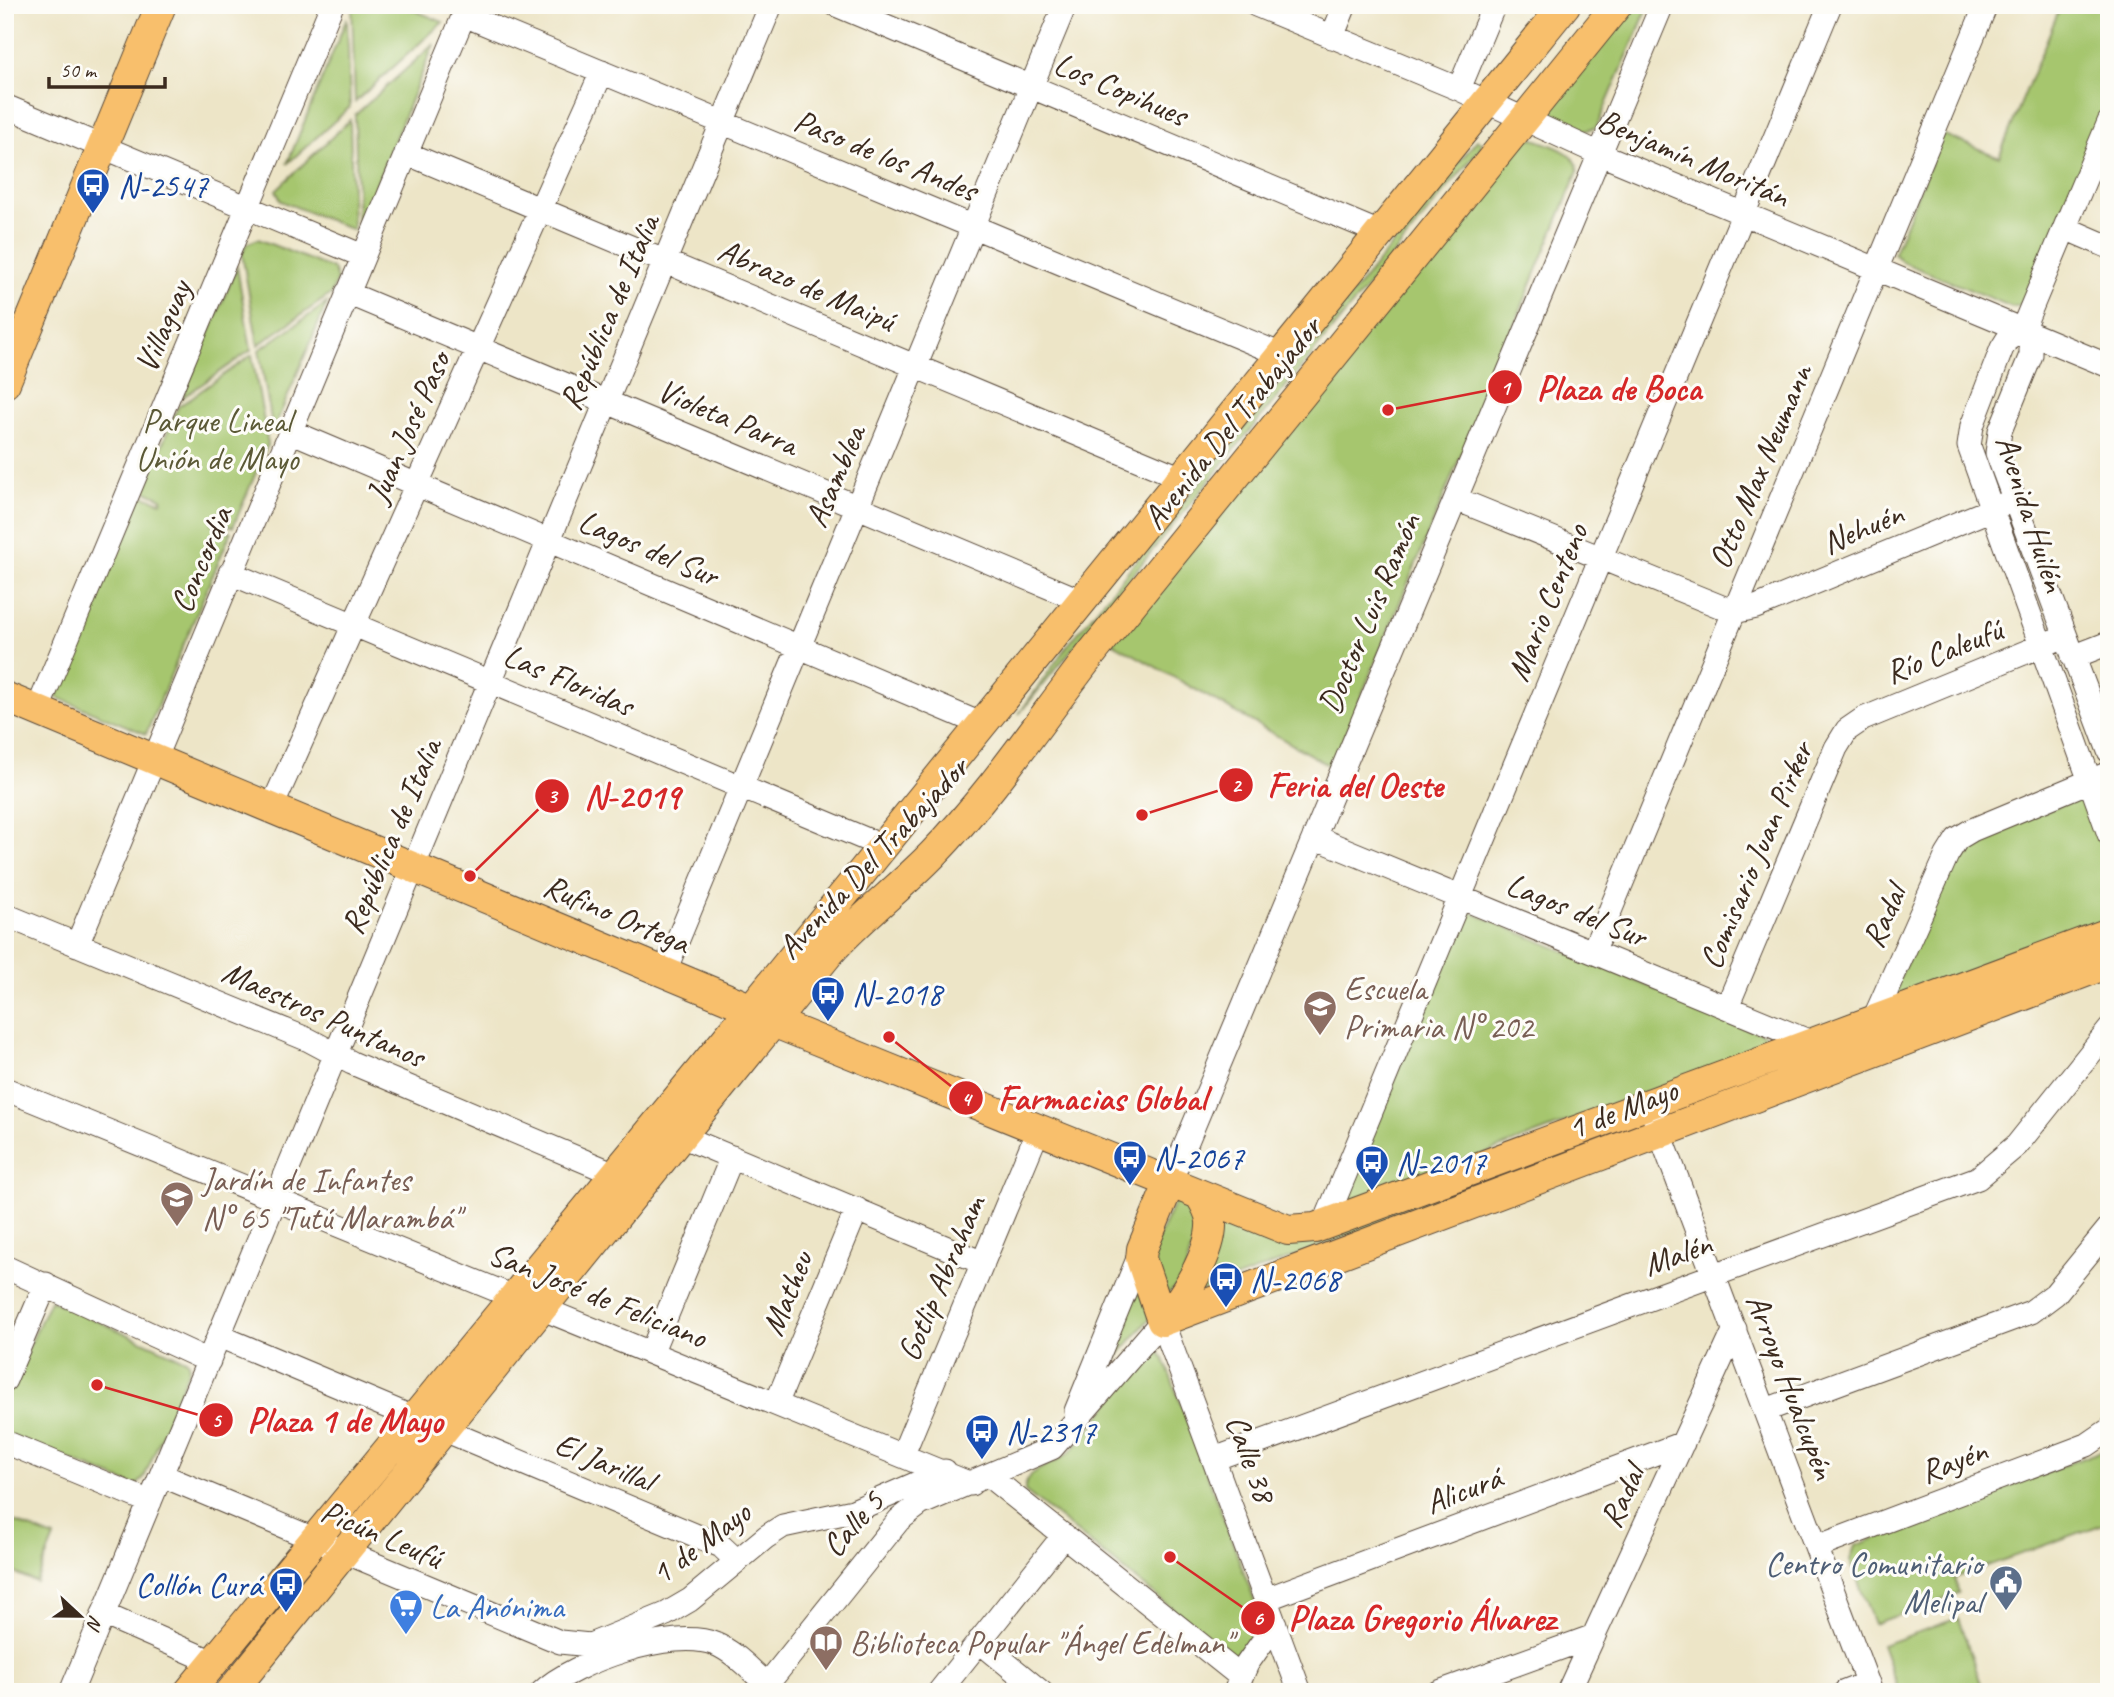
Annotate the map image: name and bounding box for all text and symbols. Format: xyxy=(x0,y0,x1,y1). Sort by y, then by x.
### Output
street label: Los Copihues xyxy=(1048,42,1196,137)
scale bar xyxy=(49,46,164,90)
text: 50 m xyxy=(60,57,98,83)
street label: Paso de los Andes xyxy=(788,99,986,212)
street label: Benjamín Moritán xyxy=(1592,99,1797,218)
place label: N-2547 xyxy=(118,165,210,207)
bus stop icon: N-2547 xyxy=(74,166,112,215)
street label: República de Italia xyxy=(549,206,670,416)
street label: Abrazo de Maipú xyxy=(712,229,904,342)
street label: Villaguay xyxy=(125,272,202,379)
street label: Avenida Del Trabajador xyxy=(1133,305,1332,538)
street label: Juan José Paso xyxy=(355,342,461,511)
street label: Otto Max Neumann xyxy=(1698,356,1823,575)
callout: Plaza de Boca xyxy=(1487,359,1715,415)
text: Plaza de Boca xyxy=(1537,366,1704,411)
street label: Violeta Parra xyxy=(651,369,806,466)
text: 1 xyxy=(1500,375,1512,401)
park label: Parque Lineal Unión de Mayo xyxy=(136,400,300,480)
street label: Asamblea xyxy=(795,417,876,534)
street label: Avenida Huilén xyxy=(1986,430,2076,598)
street label: Nehuén xyxy=(1816,492,1910,564)
street label: Concordia xyxy=(160,498,243,619)
street label: Lagos del Sur xyxy=(572,500,727,597)
street label: Doctor Luis Ramón xyxy=(1308,506,1430,720)
street label: Mario Centeno xyxy=(1496,517,1598,687)
street label: Río Caleufú xyxy=(1879,607,2011,693)
street label: Las Floridas xyxy=(497,634,642,727)
street label: República de Italia xyxy=(331,730,452,940)
street label: Comisario Juan Pirker xyxy=(1689,733,1824,975)
street label: Avenida Del Trabajador xyxy=(768,745,979,968)
callout: Feria del Oeste xyxy=(1218,757,1457,813)
text: Feria del Oeste xyxy=(1267,763,1445,808)
callout: N-2019 xyxy=(535,768,694,824)
text: 2 xyxy=(1231,772,1243,798)
text: N-2019 xyxy=(584,774,683,819)
text: 3 xyxy=(547,783,559,809)
street label: Lagos del Sur xyxy=(1500,863,1655,958)
street label: Rufino Ortega xyxy=(537,864,698,964)
street label: Radal xyxy=(1852,874,1918,954)
street label: Maestros Puntanos xyxy=(216,951,434,1078)
place label: Escuela Primaria N° 202 xyxy=(1344,968,1536,1048)
place label: N-2018 xyxy=(852,973,945,1015)
bus stop icon: N-2018 xyxy=(809,974,847,1023)
school or university icon: Escuela Primaria N° 202 xyxy=(1301,988,1339,1037)
street label: 1 de Mayo xyxy=(1561,1068,1685,1149)
callout: Farmacias Global xyxy=(949,1070,1220,1126)
text: Farmacias Global xyxy=(998,1076,1213,1121)
text: 4 xyxy=(961,1086,973,1112)
place label: N-2067 xyxy=(1154,1137,1246,1179)
bus stop icon: N-2067 xyxy=(1111,1138,1149,1187)
place label: N-2017 xyxy=(1396,1142,1488,1184)
bus stop icon: N-2017 xyxy=(1353,1143,1391,1192)
place label: Jardín de Infantes N° 65 "Tutú Marambá" xyxy=(200,1159,466,1239)
school or university icon: Jardín de Infantes N° 65 "Tutú Marambá" xyxy=(158,1179,196,1228)
street label: Gotlip Abraham xyxy=(887,1187,995,1367)
street label: Malén xyxy=(1638,1222,1718,1286)
street label: San José de Feliciano xyxy=(482,1232,714,1358)
street label: Matheu xyxy=(751,1244,823,1342)
place label: N-2068 xyxy=(1250,1259,1343,1301)
bus stop icon: N-2068 xyxy=(1207,1260,1245,1309)
street label: Arroyo Hualcupén xyxy=(1736,1288,1846,1486)
callout: Plaza 1 de Mayo xyxy=(198,1392,457,1448)
text: Plaza 1 de Mayo xyxy=(247,1398,445,1443)
text: 5 xyxy=(211,1407,222,1433)
street label: Calle 38 xyxy=(1216,1409,1287,1511)
place label: N-2317 xyxy=(1006,1411,1098,1453)
bus stop icon: N-2317 xyxy=(963,1412,1001,1461)
street label: El Jarillal xyxy=(549,1422,665,1504)
street label: Rayén xyxy=(1914,1429,1994,1493)
street label: Radal xyxy=(1589,1454,1657,1534)
street label: Alicurá xyxy=(1419,1455,1511,1524)
street label: Calle 5 xyxy=(812,1480,895,1566)
street label: Picún Leufú xyxy=(315,1490,451,1579)
street label: 1 de Mayo xyxy=(642,1491,760,1594)
place label: Centro Comunitario Melipal xyxy=(1765,1543,1987,1623)
public building icon: Centro Comunitario Melipal xyxy=(1987,1563,2025,1612)
place label: Collón Curá xyxy=(135,1564,266,1606)
bus stop icon: Collón Curá xyxy=(267,1565,305,1614)
north arrow xyxy=(46,1582,116,1652)
place label: La Anónima xyxy=(430,1586,565,1628)
supermarket icon: La Anónima xyxy=(387,1587,425,1636)
callout: Plaza Gregorio Álvarez xyxy=(1240,1590,1569,1646)
text: Plaza Gregorio Álvarez xyxy=(1289,1596,1559,1641)
text: 6 xyxy=(1253,1605,1265,1631)
text: N xyxy=(80,1612,108,1635)
place label: Biblioteca Popular "Ángel Edelman" xyxy=(850,1622,1238,1664)
library icon: Biblioteca Popular "Ángel Edelman" xyxy=(807,1623,845,1672)

